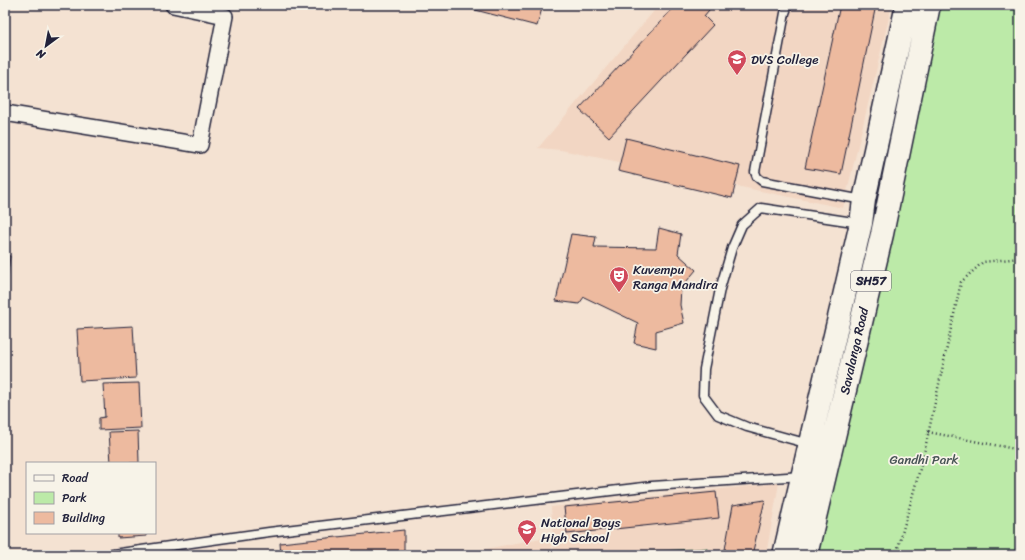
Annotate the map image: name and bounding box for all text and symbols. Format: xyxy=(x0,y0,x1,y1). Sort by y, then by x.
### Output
north arrow xyxy=(26,26,66,66)
text: N xyxy=(32,44,50,65)
school or university icon: DVS College xyxy=(726,48,748,76)
place label: DVS College xyxy=(751,48,818,71)
place label: Kuvempu Ranga Mandira xyxy=(633,258,718,296)
theatre icon: Kuvempu Ranga Mandira xyxy=(608,265,630,293)
road number: SH57 xyxy=(851,271,891,291)
street label: Savalanga Road xyxy=(833,304,875,397)
park label: Gandhi Park xyxy=(890,448,959,471)
legend xyxy=(26,462,156,534)
text: Road xyxy=(62,467,89,489)
text: Park xyxy=(62,487,87,509)
text: Building xyxy=(62,507,105,529)
place label: National Boys High School xyxy=(541,511,620,549)
school or university icon: National Boys High School xyxy=(516,518,538,546)

